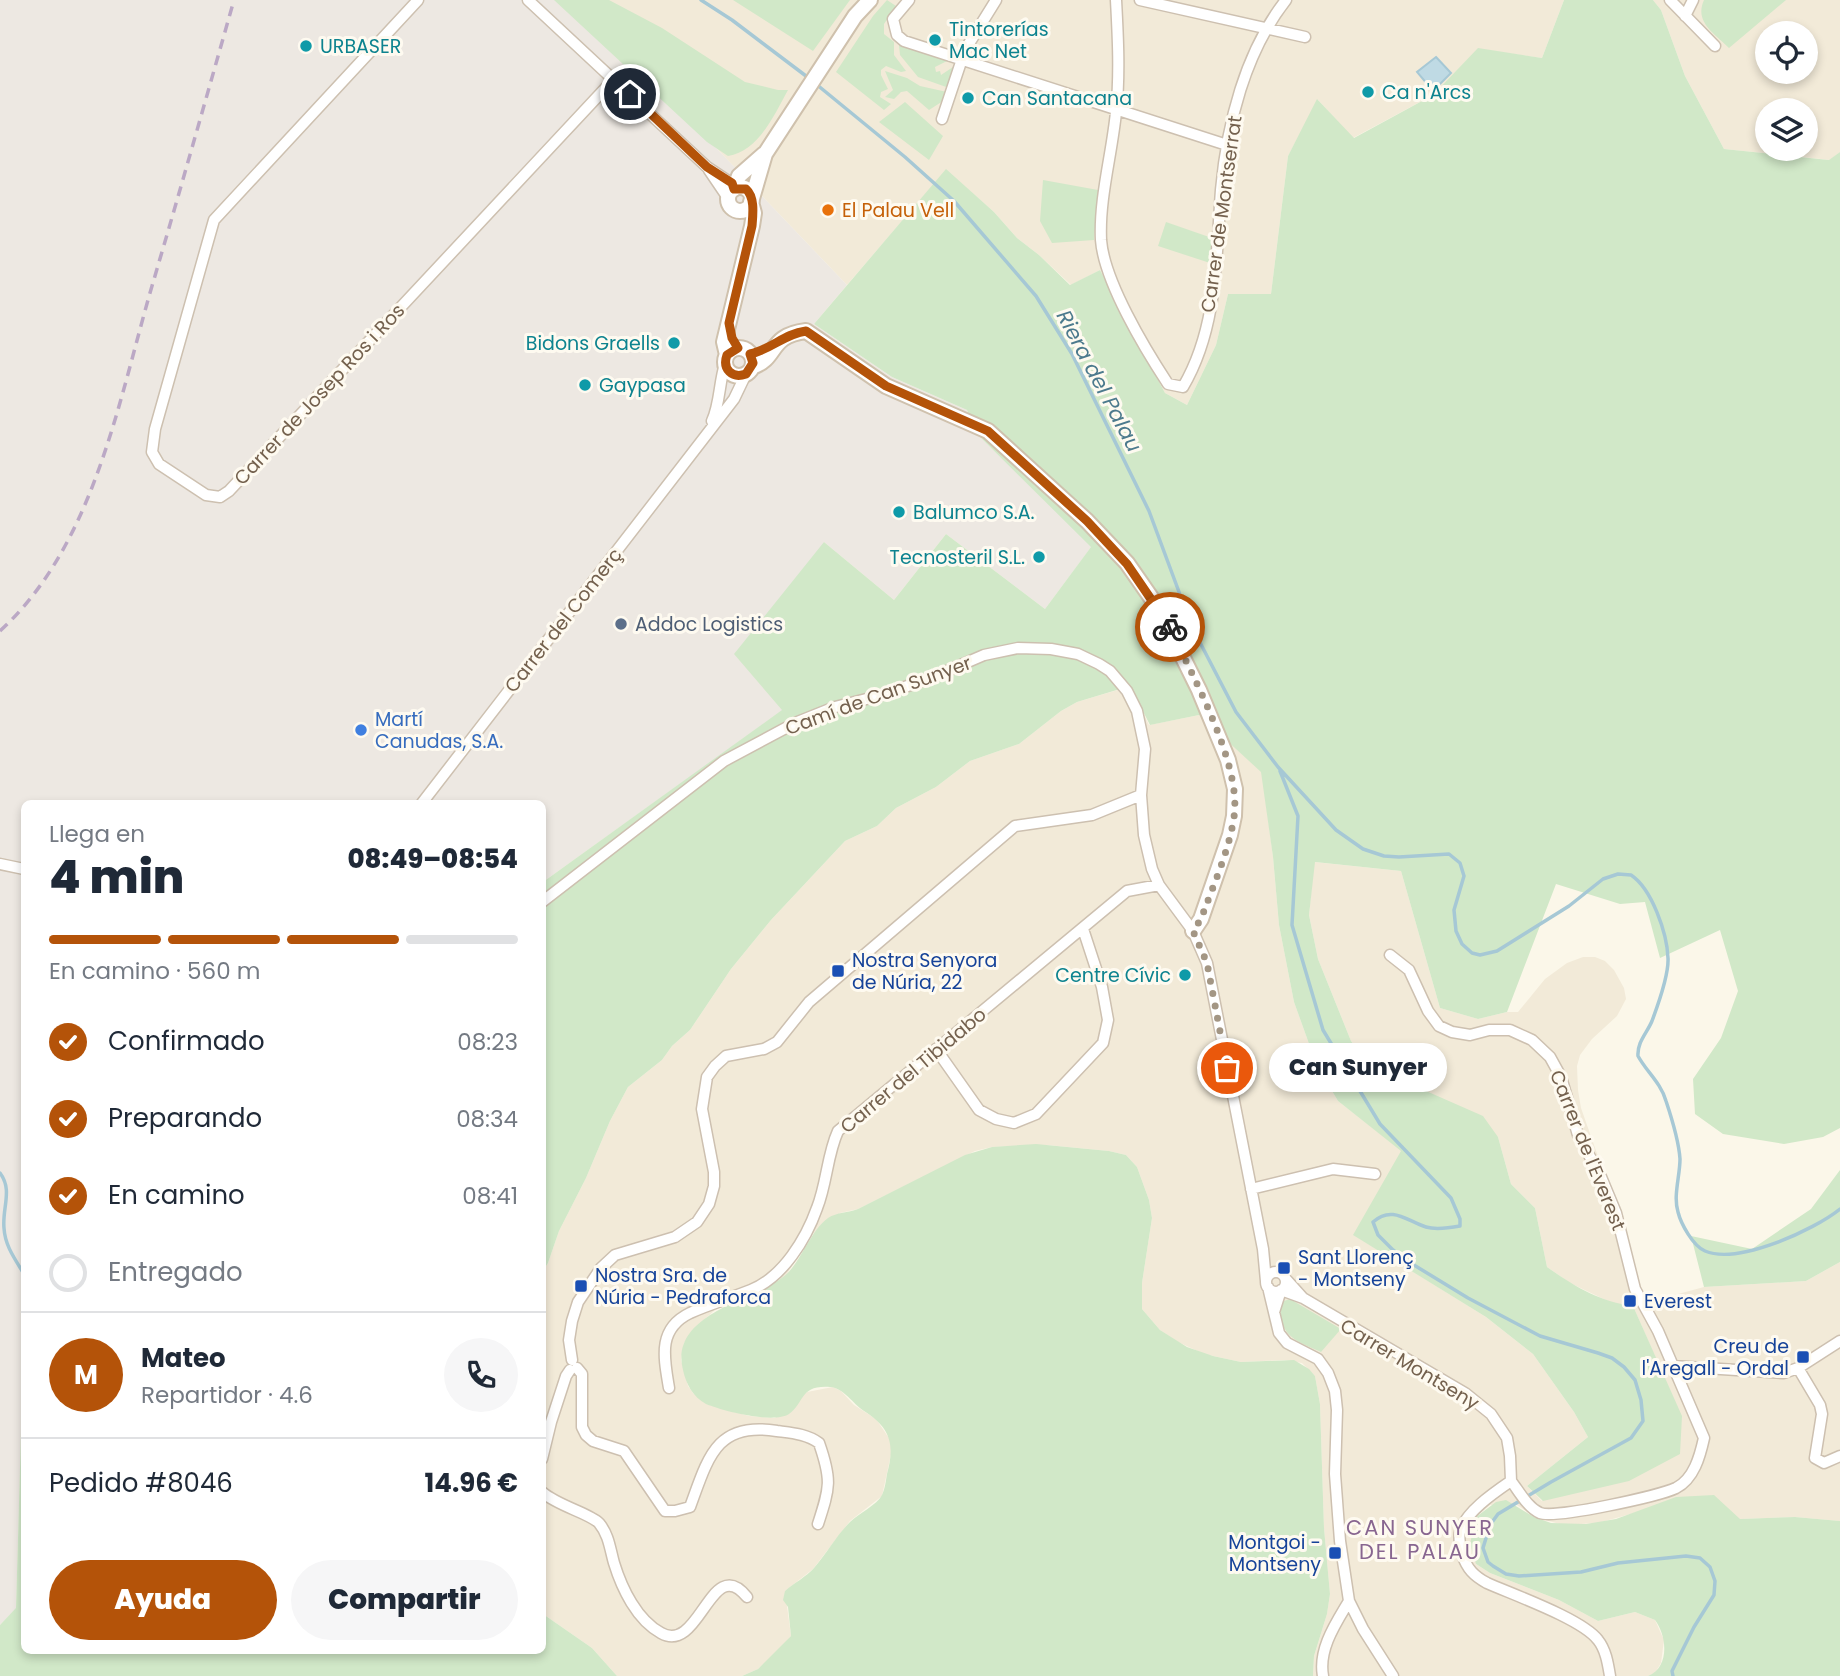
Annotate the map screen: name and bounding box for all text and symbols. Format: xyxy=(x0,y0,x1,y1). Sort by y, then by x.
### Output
place label: Tintorerías Mac Net xyxy=(949,16,1049,65)
map controls xyxy=(1755,21,1818,161)
button: locate xyxy=(1755,21,1818,84)
marker: Tintorerías Mac Net xyxy=(927,32,943,48)
place label: URBASER xyxy=(320,33,401,60)
marker: URBASER xyxy=(298,38,314,54)
pin xyxy=(600,64,660,124)
icon: home xyxy=(611,75,649,113)
place label: Ca n'Arcs xyxy=(1382,79,1471,106)
marker: Ca n'Arcs xyxy=(1360,84,1376,100)
place label: Can Santacana xyxy=(982,85,1132,112)
marker: Can Santacana xyxy=(960,90,976,106)
button: layers xyxy=(1755,98,1818,161)
street label: Carrer de Montserrat xyxy=(1194,114,1249,314)
place label: El Palau Vell xyxy=(842,197,954,224)
marker: El Palau Vell xyxy=(820,202,836,218)
street label: Carrer de Josep Ros i Ros xyxy=(228,298,411,491)
water label: Riera del Palau xyxy=(1050,305,1149,457)
place label: Bidons Graells xyxy=(526,330,660,357)
marker: Bidons Graells xyxy=(666,335,682,351)
place label: Gaypasa xyxy=(599,372,686,399)
marker: Gaypasa xyxy=(577,377,593,393)
place label: Balumco S.A. xyxy=(913,499,1035,526)
marker: Balumco S.A. xyxy=(891,504,907,520)
street label: Carrer del Comerç xyxy=(498,542,628,698)
place label: Tecnosteril S.L. xyxy=(890,544,1025,571)
marker: Tecnosteril S.L. xyxy=(1031,549,1047,565)
courier xyxy=(1135,592,1205,662)
icon: bike xyxy=(1151,608,1189,646)
place label: Addoc Logistics xyxy=(635,611,783,638)
marker: Addoc Logistics xyxy=(613,616,629,632)
street label: Camí de Can Sunyer xyxy=(781,649,975,742)
place label: Martí Canudas, S.A. xyxy=(375,706,503,755)
marker: Martí Canudas, S.A. xyxy=(353,722,369,738)
text: Llega en xyxy=(49,818,145,850)
text: 08:49–08:54 xyxy=(348,841,518,877)
text: 4 min xyxy=(49,845,184,909)
place label: Nostra Senyora de Núria, 22 xyxy=(852,947,997,996)
text: En camino · 560 m xyxy=(49,955,260,987)
place label: Centre Cívic xyxy=(1055,962,1171,989)
marker: Nostra Senyora de Núria, 22 xyxy=(830,963,846,979)
marker: Centre Cívic xyxy=(1177,967,1193,983)
street label: Carrer del Tibidabo xyxy=(834,1001,992,1140)
icon: check xyxy=(49,1023,87,1061)
text: Confirmado xyxy=(108,1023,265,1059)
text: 08:23 xyxy=(457,1026,518,1058)
pin xyxy=(1197,1038,1257,1098)
callout: Can Sunyer xyxy=(1269,1044,1448,1092)
icon: bag xyxy=(1208,1049,1246,1087)
text: Can Sunyer xyxy=(1289,1051,1427,1083)
street label: Carrer de l'Everest xyxy=(1543,1066,1632,1235)
icon: check xyxy=(49,1100,87,1138)
text: Preparando xyxy=(108,1100,262,1136)
text: 08:34 xyxy=(456,1103,518,1135)
icon: check xyxy=(49,1177,87,1215)
text: En camino xyxy=(108,1177,245,1213)
text: 08:41 xyxy=(462,1180,518,1212)
place label: Sant Llorenç - Montseny xyxy=(1298,1244,1414,1293)
text: Entregado xyxy=(108,1254,243,1290)
marker: Sant Llorenç - Montseny xyxy=(1276,1260,1292,1276)
place label: Nostra Sra. de Núria - Pedraforca xyxy=(595,1262,771,1311)
marker: Nostra Sra. de Núria - Pedraforca xyxy=(573,1278,589,1294)
place label: Everest xyxy=(1644,1288,1712,1315)
marker: Everest xyxy=(1622,1293,1638,1309)
street label: Carrer Montseny xyxy=(1335,1312,1485,1417)
place label: Creu de l'Aregall - Ordal xyxy=(1642,1333,1789,1382)
button: phone xyxy=(444,1338,518,1412)
text: Mateo xyxy=(141,1340,226,1376)
marker: Creu de l'Aregall - Ordal xyxy=(1795,1349,1811,1365)
text: M xyxy=(74,1357,98,1393)
text: Repartidor · 4.6 xyxy=(141,1379,313,1411)
text: Pedido #8046 xyxy=(49,1465,233,1501)
text: 14.96 € xyxy=(425,1465,518,1501)
district label: CAN SUNYER DEL PALAU xyxy=(1346,1513,1494,1566)
place label: Montgoi - Montseny xyxy=(1228,1529,1321,1578)
marker: Montgoi - Montseny xyxy=(1327,1545,1343,1561)
button: Ayuda xyxy=(49,1560,277,1640)
button: Compartir xyxy=(291,1560,518,1640)

